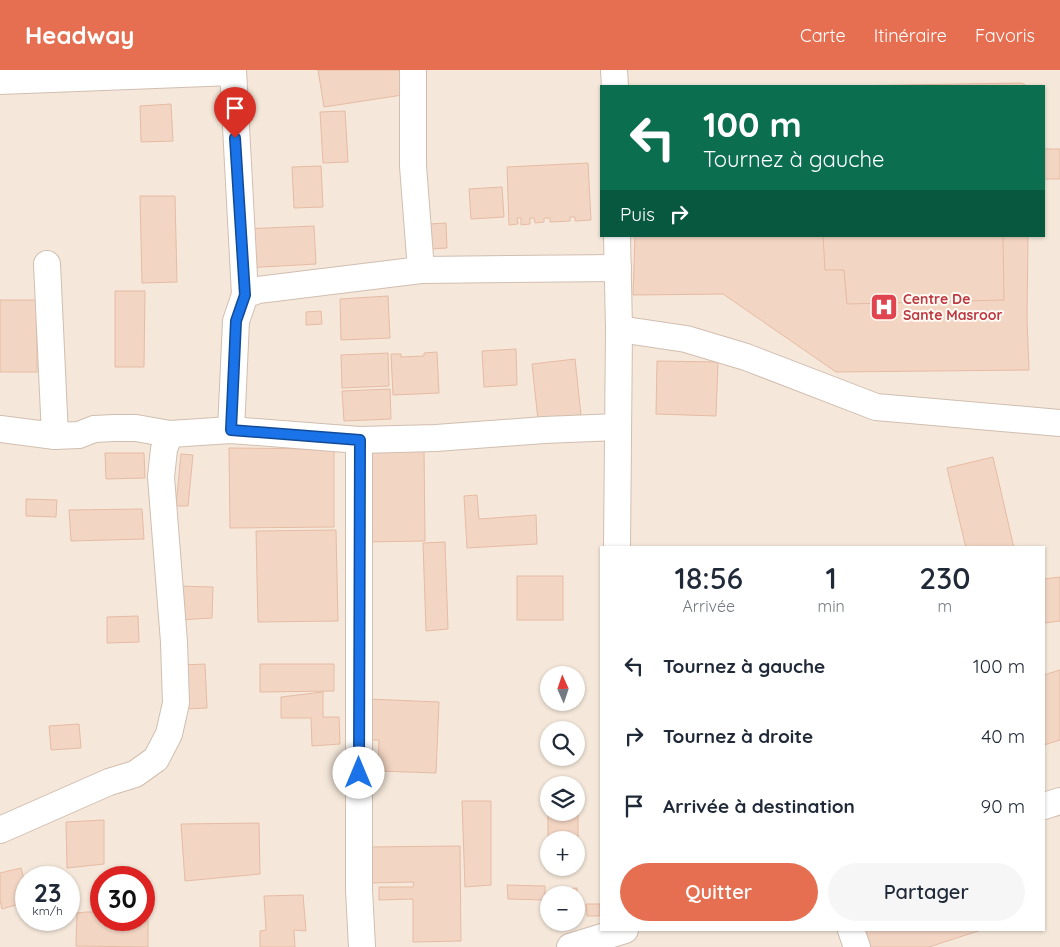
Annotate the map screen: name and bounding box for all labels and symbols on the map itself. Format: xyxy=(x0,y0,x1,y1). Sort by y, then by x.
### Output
pin xyxy=(214,87,256,138)
place label: Centre De Sante Masroor xyxy=(903,290,1003,324)
hospital icon: Centre De Sante Masroor xyxy=(869,292,899,322)
north arrow xyxy=(540,666,585,711)
position arrow xyxy=(332,746,384,798)
speed limit sign: 30 xyxy=(90,866,155,931)

